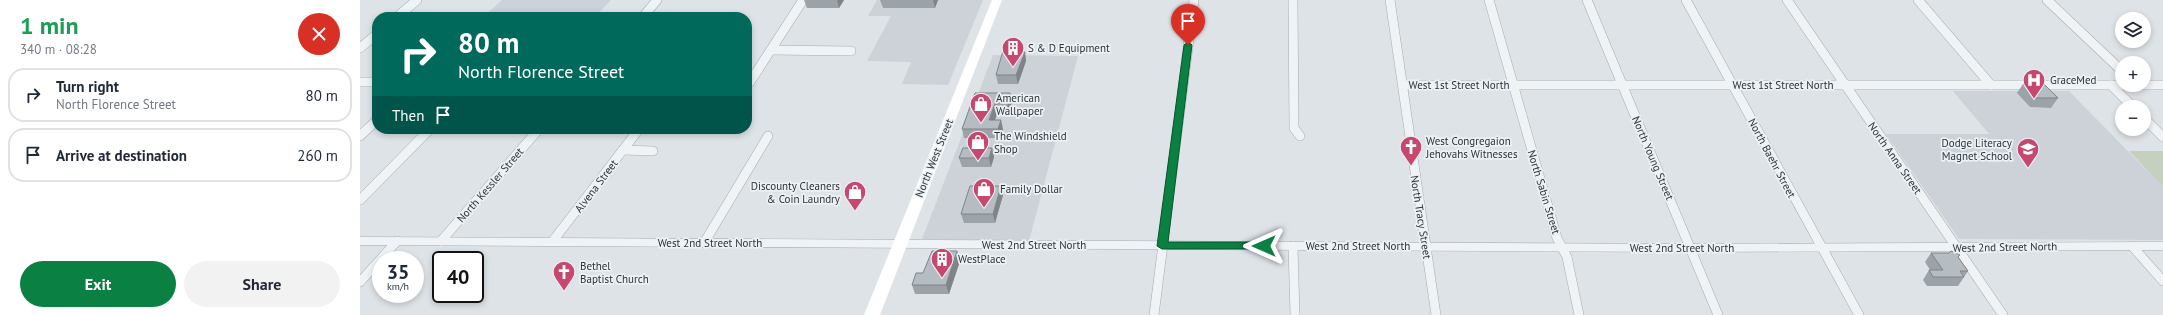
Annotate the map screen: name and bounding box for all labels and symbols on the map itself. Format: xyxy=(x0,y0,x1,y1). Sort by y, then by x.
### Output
pin xyxy=(1171,4,1205,45)
building icon: S & D Equipment xyxy=(1000,35,1026,68)
place label: S & D Equipment xyxy=(1028,41,1110,55)
hospital icon: GraceMed xyxy=(2021,67,2047,100)
place label: GraceMed xyxy=(2050,73,2097,87)
street label: West 1st Street North xyxy=(1409,78,1509,92)
street label: West 1st Street North xyxy=(1733,78,1833,92)
shop icon: American Wallpaper xyxy=(968,91,994,124)
place label: American Wallpaper xyxy=(996,91,1043,118)
street label: North Young Street xyxy=(1629,114,1677,202)
street label: North West Street xyxy=(912,116,956,199)
street label: North Baehr Street xyxy=(1745,116,1799,201)
street label: North Anna Street xyxy=(1865,119,1925,197)
shop icon: The Windshield Shop xyxy=(965,129,991,162)
place label: The Windshield Shop xyxy=(994,129,1067,156)
church icon: West Congregaion Jehovahs Witnesses xyxy=(1398,134,1424,167)
place label: West Congregaion Jehovahs Witnesses xyxy=(1425,134,1518,161)
place label: Dodge Literacy Magnet School xyxy=(1942,136,2013,163)
school or university icon: Dodge Literacy Magnet School xyxy=(2015,136,2041,169)
street label: North Kessler Street xyxy=(454,144,527,225)
street label: North Sabin Street xyxy=(1525,148,1564,236)
street label: Alvena Street xyxy=(571,156,621,215)
street label: North Tracy Street xyxy=(1407,174,1435,260)
shop icon: Family Dollar xyxy=(971,176,997,209)
place label: Discounty Cleaners & Coin Laundry xyxy=(751,179,841,206)
shop icon: Discounty Cleaners & Coin Laundry xyxy=(842,179,868,212)
place label: Family Dollar xyxy=(1000,182,1063,196)
position arrow xyxy=(1243,225,1285,267)
street label: West 2nd Street North xyxy=(658,236,762,250)
street label: West 2nd Street North xyxy=(982,238,1086,252)
street label: West 2nd Street North xyxy=(1306,239,1410,253)
street label: West 2nd Street North xyxy=(1953,239,2057,255)
street label: West 2nd Street North xyxy=(1630,241,1734,255)
building icon: WestPlace xyxy=(929,246,955,279)
speed limit sign: 40 xyxy=(432,251,484,303)
place label: WestPlace xyxy=(958,252,1006,266)
church icon: Bethel Baptist Church xyxy=(551,259,577,292)
place label: Bethel Baptist Church xyxy=(580,259,649,286)

